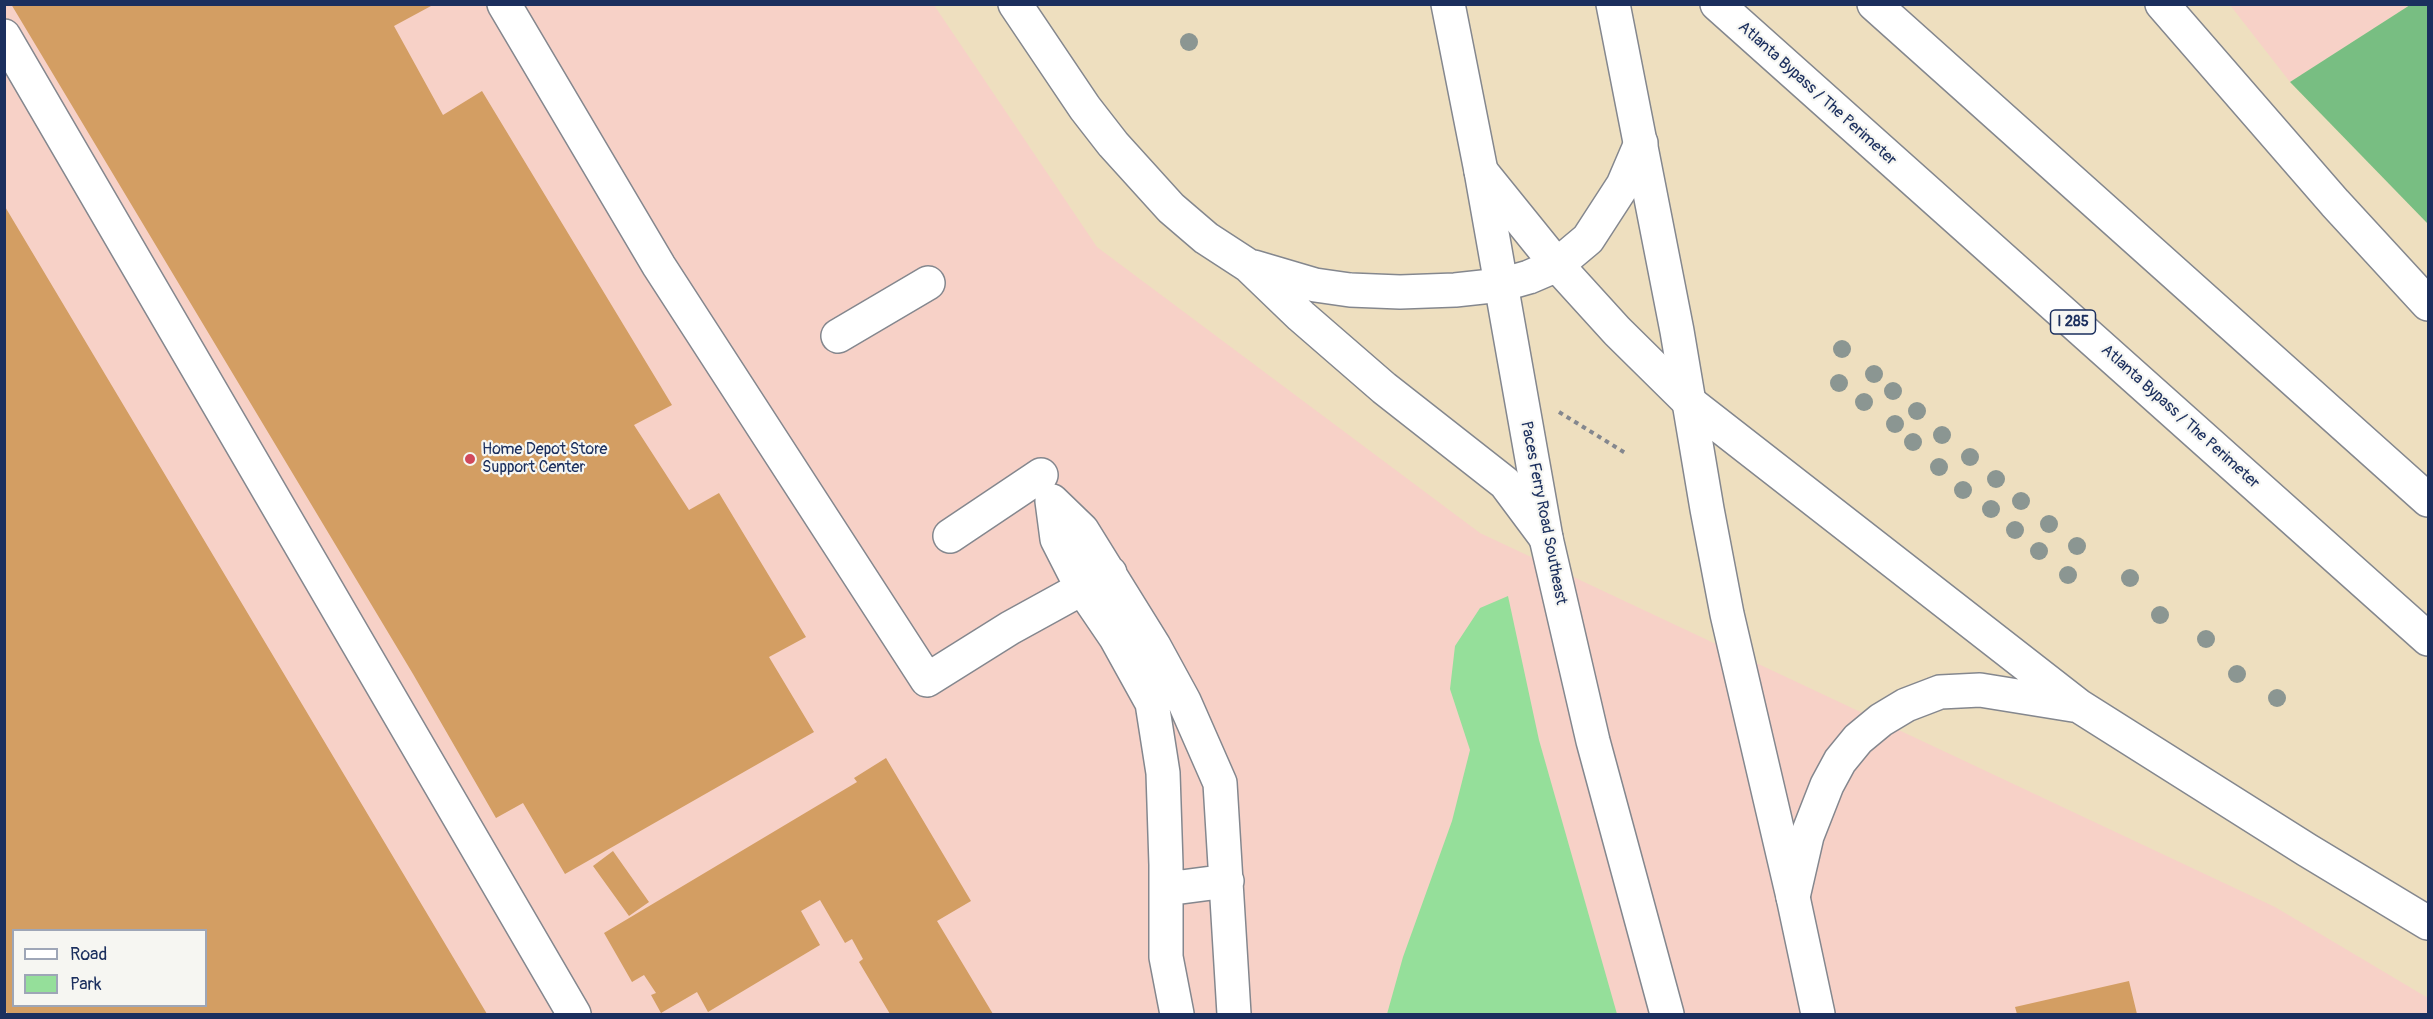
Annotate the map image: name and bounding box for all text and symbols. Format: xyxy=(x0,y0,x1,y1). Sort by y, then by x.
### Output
street label: Atlanta Bypass / The Perimeter xyxy=(1734,18,1900,170)
road number: I 285 xyxy=(2050,310,2096,334)
street label: Atlanta Bypass / The Perimeter xyxy=(2097,341,2263,493)
street label: Paces Ferry Road Southeast xyxy=(1516,420,1570,606)
place label: Home Depot Store Support Center xyxy=(482,440,607,478)
marker: Home Depot Store Support Center xyxy=(463,452,477,466)
legend xyxy=(12,929,207,1007)
text: Road xyxy=(70,943,107,966)
text: Park xyxy=(70,973,102,996)

